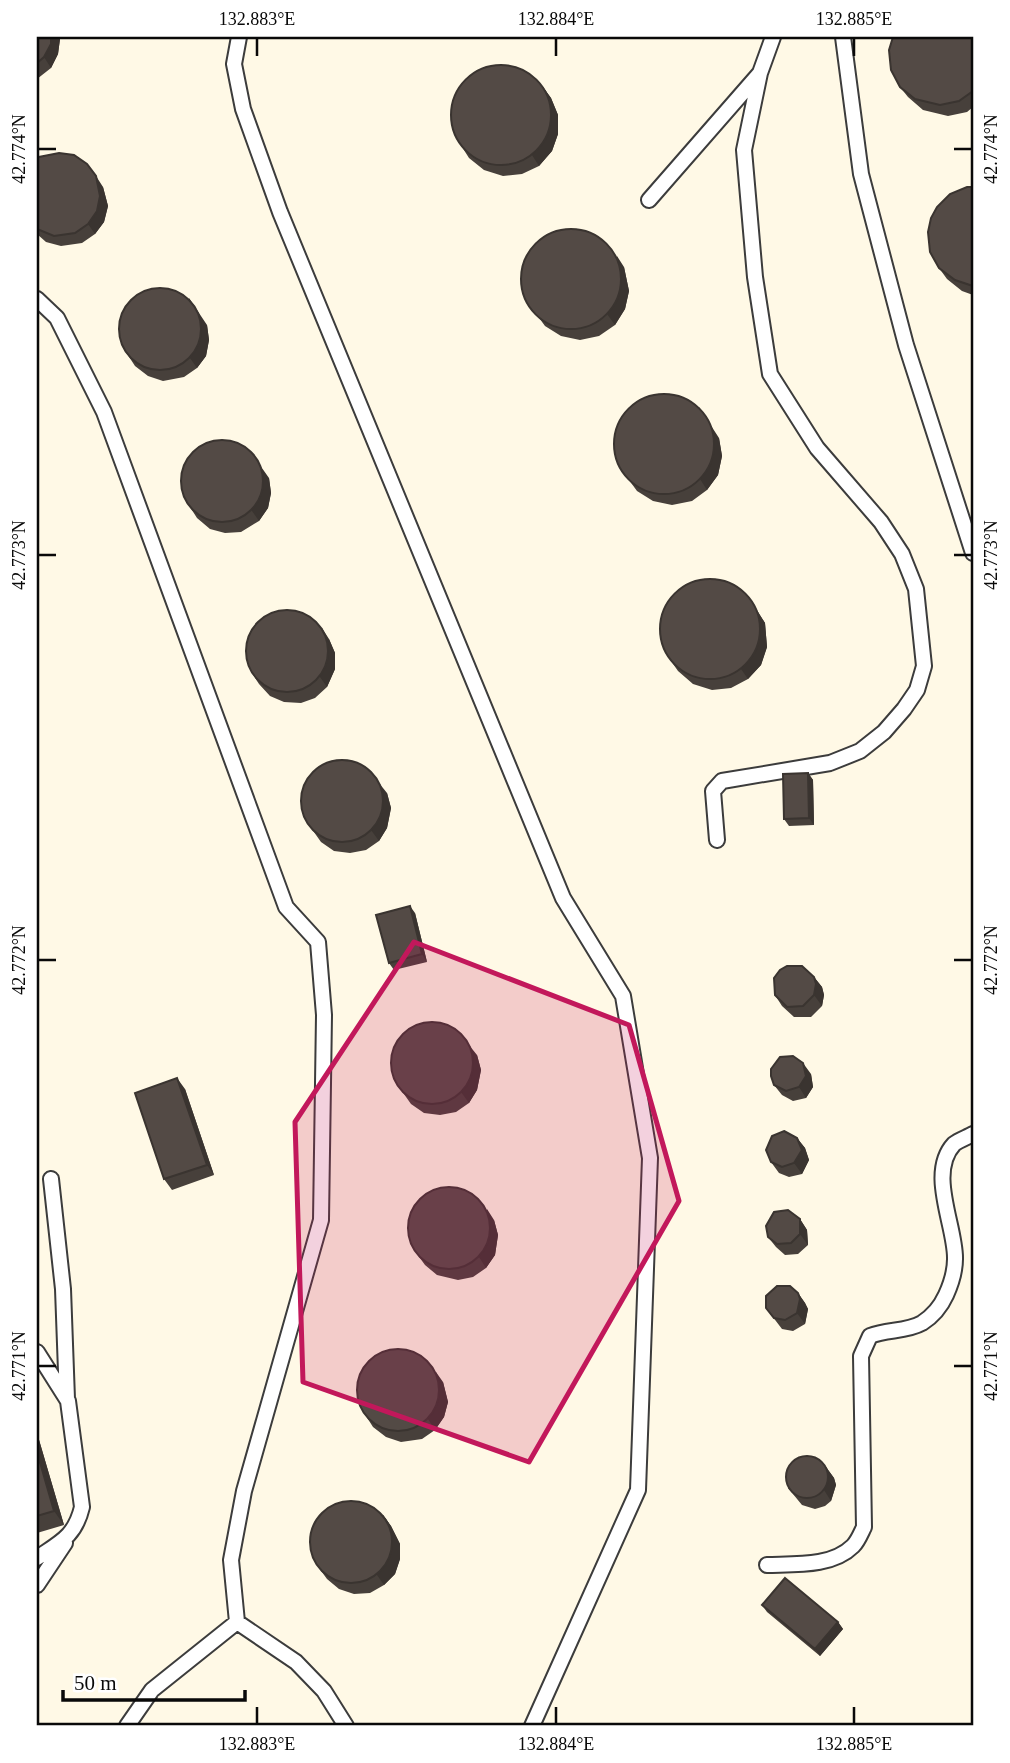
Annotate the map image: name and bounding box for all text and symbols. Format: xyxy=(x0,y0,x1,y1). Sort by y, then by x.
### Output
text: 132.883°E xyxy=(219,9,295,29)
text: 132.884°E xyxy=(518,9,594,29)
text: 132.885°E xyxy=(816,9,892,29)
text: 42.774°N xyxy=(9,114,29,184)
text: 42.774°N xyxy=(981,114,1001,184)
text: 42.773°N xyxy=(9,520,29,590)
text: 42.773°N xyxy=(981,520,1001,590)
text: 42.772°N xyxy=(9,925,29,995)
text: 42.772°N xyxy=(981,925,1001,995)
text: 42.771°N xyxy=(9,1331,29,1401)
text: 42.771°N xyxy=(981,1331,1001,1401)
scale bar xyxy=(63,1658,245,1702)
text: 50 m xyxy=(74,1671,117,1695)
text: 132.883°E xyxy=(219,1734,295,1754)
text: 132.884°E xyxy=(518,1734,594,1754)
text: 132.885°E xyxy=(816,1734,892,1754)

